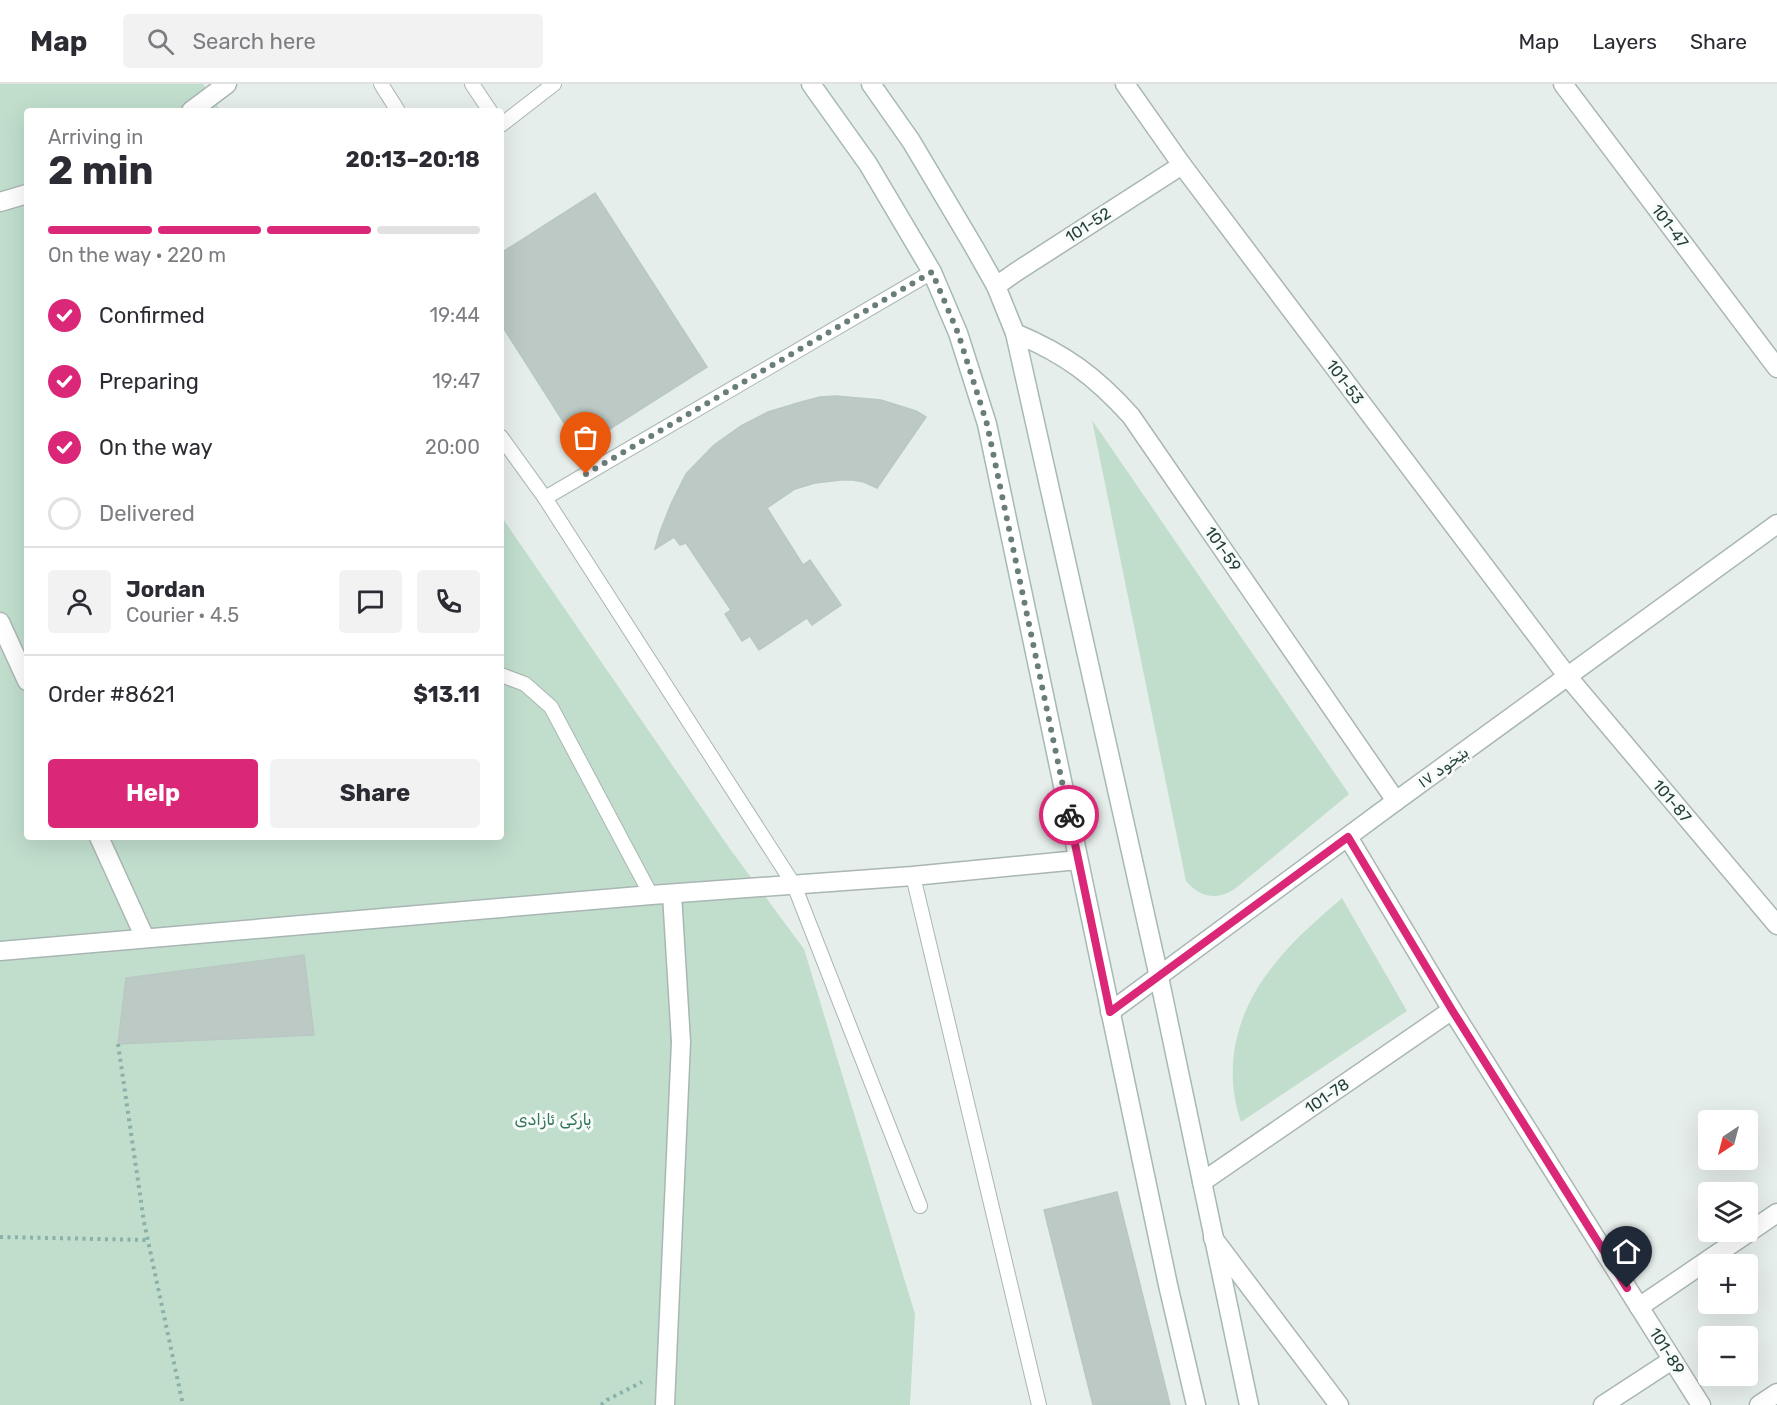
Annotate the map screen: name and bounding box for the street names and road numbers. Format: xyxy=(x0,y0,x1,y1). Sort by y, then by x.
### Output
street label: 101-47 xyxy=(1648,201,1692,251)
street label: 101-52 xyxy=(1062,203,1114,247)
street label: 101-53 xyxy=(1322,356,1368,408)
street label: 101-59 xyxy=(1201,523,1245,575)
street label: بێخود ١٧ xyxy=(1414,742,1473,792)
street label: 101-87 xyxy=(1649,776,1695,826)
street label: 101-78 xyxy=(1301,1074,1353,1118)
street label: 101-89 xyxy=(1645,1324,1689,1378)

